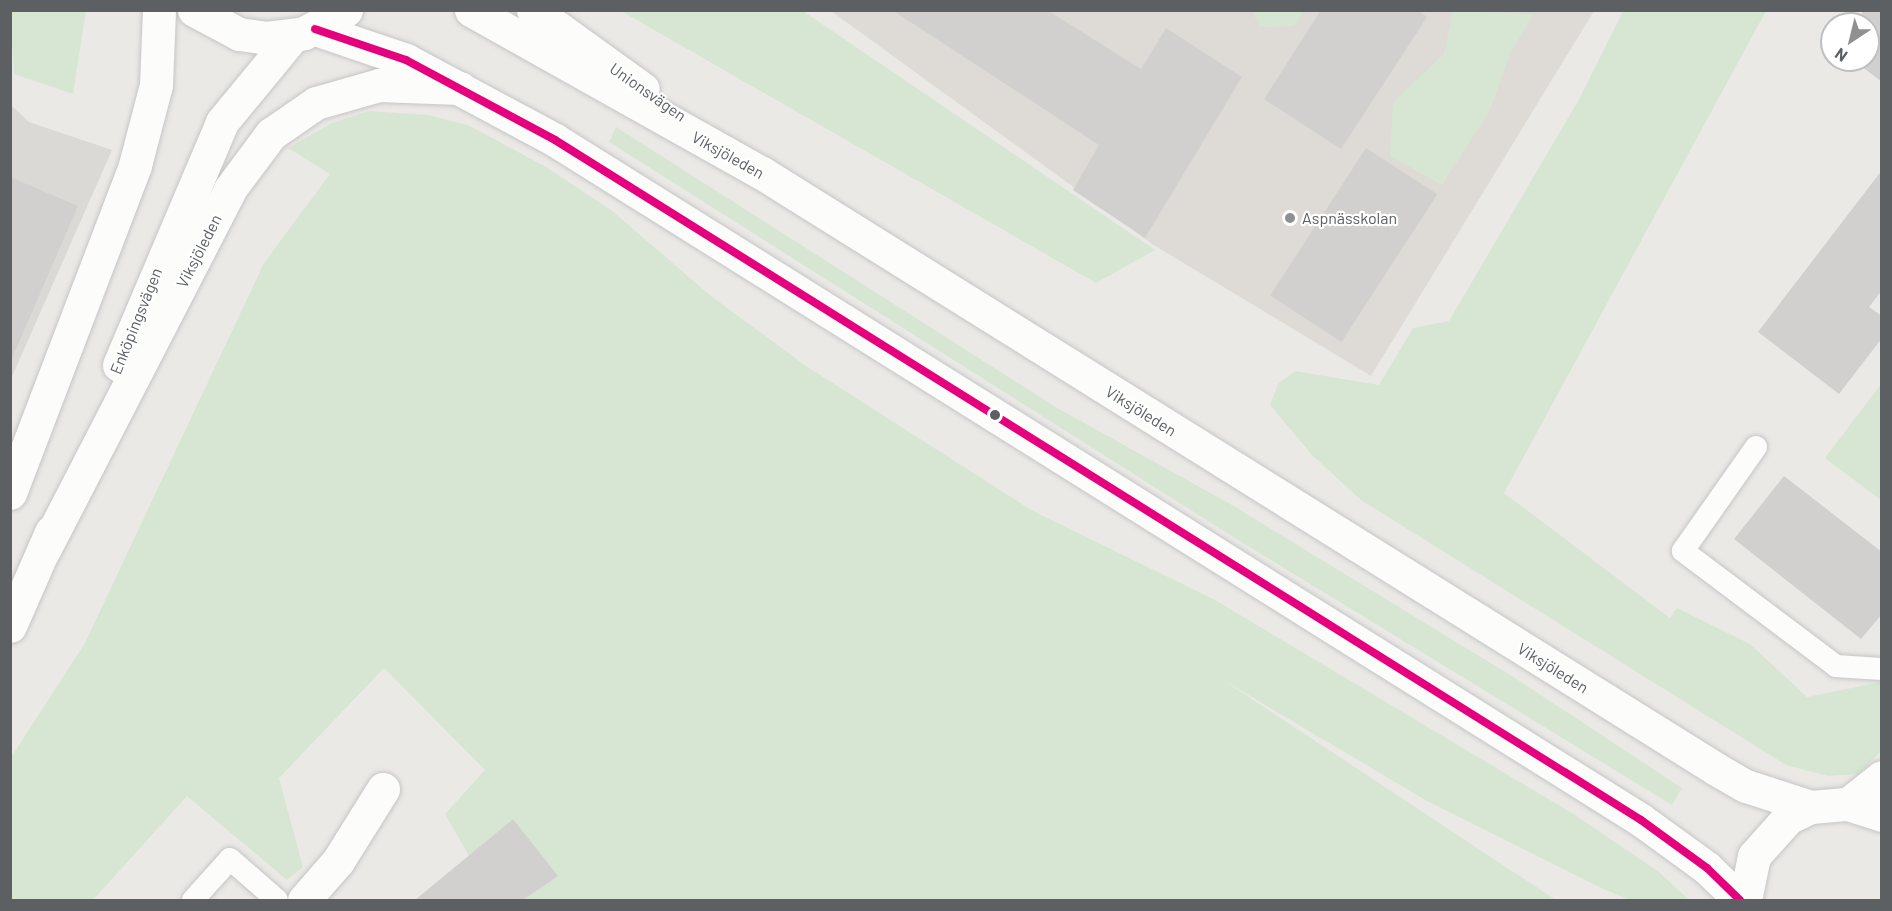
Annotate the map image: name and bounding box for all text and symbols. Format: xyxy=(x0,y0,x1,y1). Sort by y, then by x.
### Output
north arrow xyxy=(1820,12,1880,72)
text: N xyxy=(1831,45,1850,66)
street label: Unionsvägen xyxy=(606,59,690,125)
street label: Viksjöleden xyxy=(688,127,768,183)
place label: Aspnässkolan xyxy=(1302,208,1397,228)
street label: Viksjöleden xyxy=(172,211,226,291)
marker: Aspnässkolan xyxy=(1283,211,1297,225)
street label: Enköpingsvägen xyxy=(106,265,166,377)
street label: Viksjöleden xyxy=(1102,382,1180,440)
unlabelled marker xyxy=(989,409,1001,421)
street label: Viksjöleden xyxy=(1514,639,1592,697)

